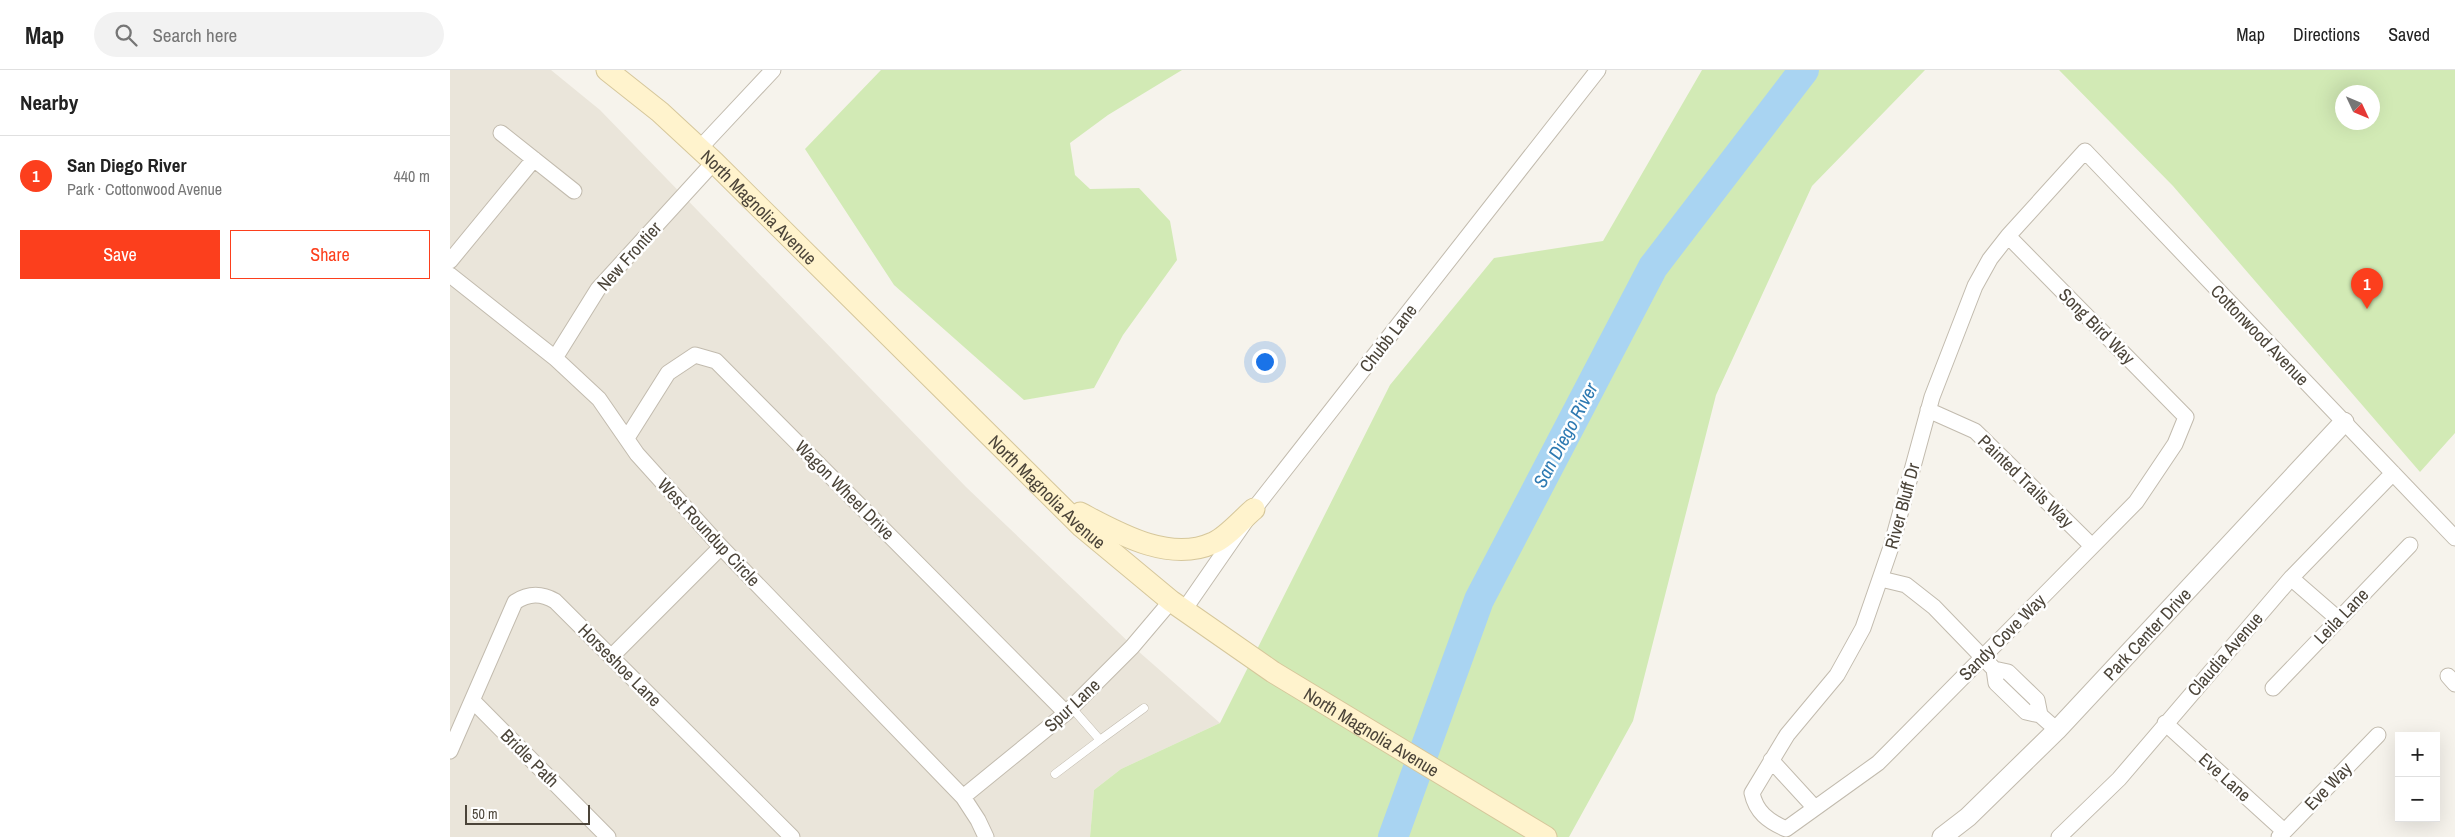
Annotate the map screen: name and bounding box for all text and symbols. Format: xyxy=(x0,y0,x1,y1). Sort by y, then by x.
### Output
search box xyxy=(94,12,444,57)
text: Map xyxy=(25,19,64,51)
icon: search xyxy=(112,21,140,49)
text: Search here xyxy=(152,22,237,48)
text: Map xyxy=(2236,22,2265,47)
text: Directions xyxy=(2293,22,2360,47)
text: Saved xyxy=(2388,22,2430,47)
north arrow xyxy=(2335,85,2380,130)
text: Nearby xyxy=(20,88,78,117)
street label: North Magnolia Avenue xyxy=(696,144,823,270)
text: San Diego River xyxy=(67,152,187,178)
text: 1 xyxy=(32,165,40,187)
text: 440 m xyxy=(394,165,430,187)
text: Park · Cottonwood Avenue xyxy=(67,178,222,200)
street label: New Frontier xyxy=(591,216,667,296)
button: Save xyxy=(20,230,220,279)
button: Share xyxy=(230,230,430,279)
pin: 1 xyxy=(2351,268,2383,309)
street label: Cottonwood Avenue xyxy=(2205,279,2315,391)
street label: Song Bird Way xyxy=(2053,282,2141,370)
street label: Chubb Lane xyxy=(1353,299,1423,377)
your location xyxy=(1252,349,1278,375)
water label: San Diego River xyxy=(1526,377,1604,492)
street label: North Magnolia Avenue xyxy=(983,429,1111,554)
street label: Painted Trails Way xyxy=(1973,429,2080,534)
street label: Wagon Wheel Drive xyxy=(790,435,900,545)
street label: River Bluff Dr xyxy=(1878,460,1926,552)
street label: West Roundup Circle xyxy=(652,472,766,592)
street label: Park Center Drive xyxy=(2097,582,2196,685)
street label: Leila Lane xyxy=(2308,583,2374,649)
street label: Sandy Cove Way xyxy=(1953,588,2051,686)
street label: Claudia Avenue xyxy=(2181,607,2269,701)
street label: Horseshoe Lane xyxy=(573,618,667,712)
street label: Spur Lane xyxy=(1039,673,1105,737)
street label: North Magnolia Avenue xyxy=(1299,681,1444,782)
street label: Bridle Path xyxy=(495,723,565,793)
map controls xyxy=(2395,732,2440,822)
button: + xyxy=(2395,732,2440,777)
street label: Eve Lane xyxy=(2193,747,2257,807)
street label: Eve Way xyxy=(2299,756,2358,816)
button: − xyxy=(2395,777,2440,822)
scale bar xyxy=(465,802,590,825)
text: 50 m xyxy=(472,805,498,823)

